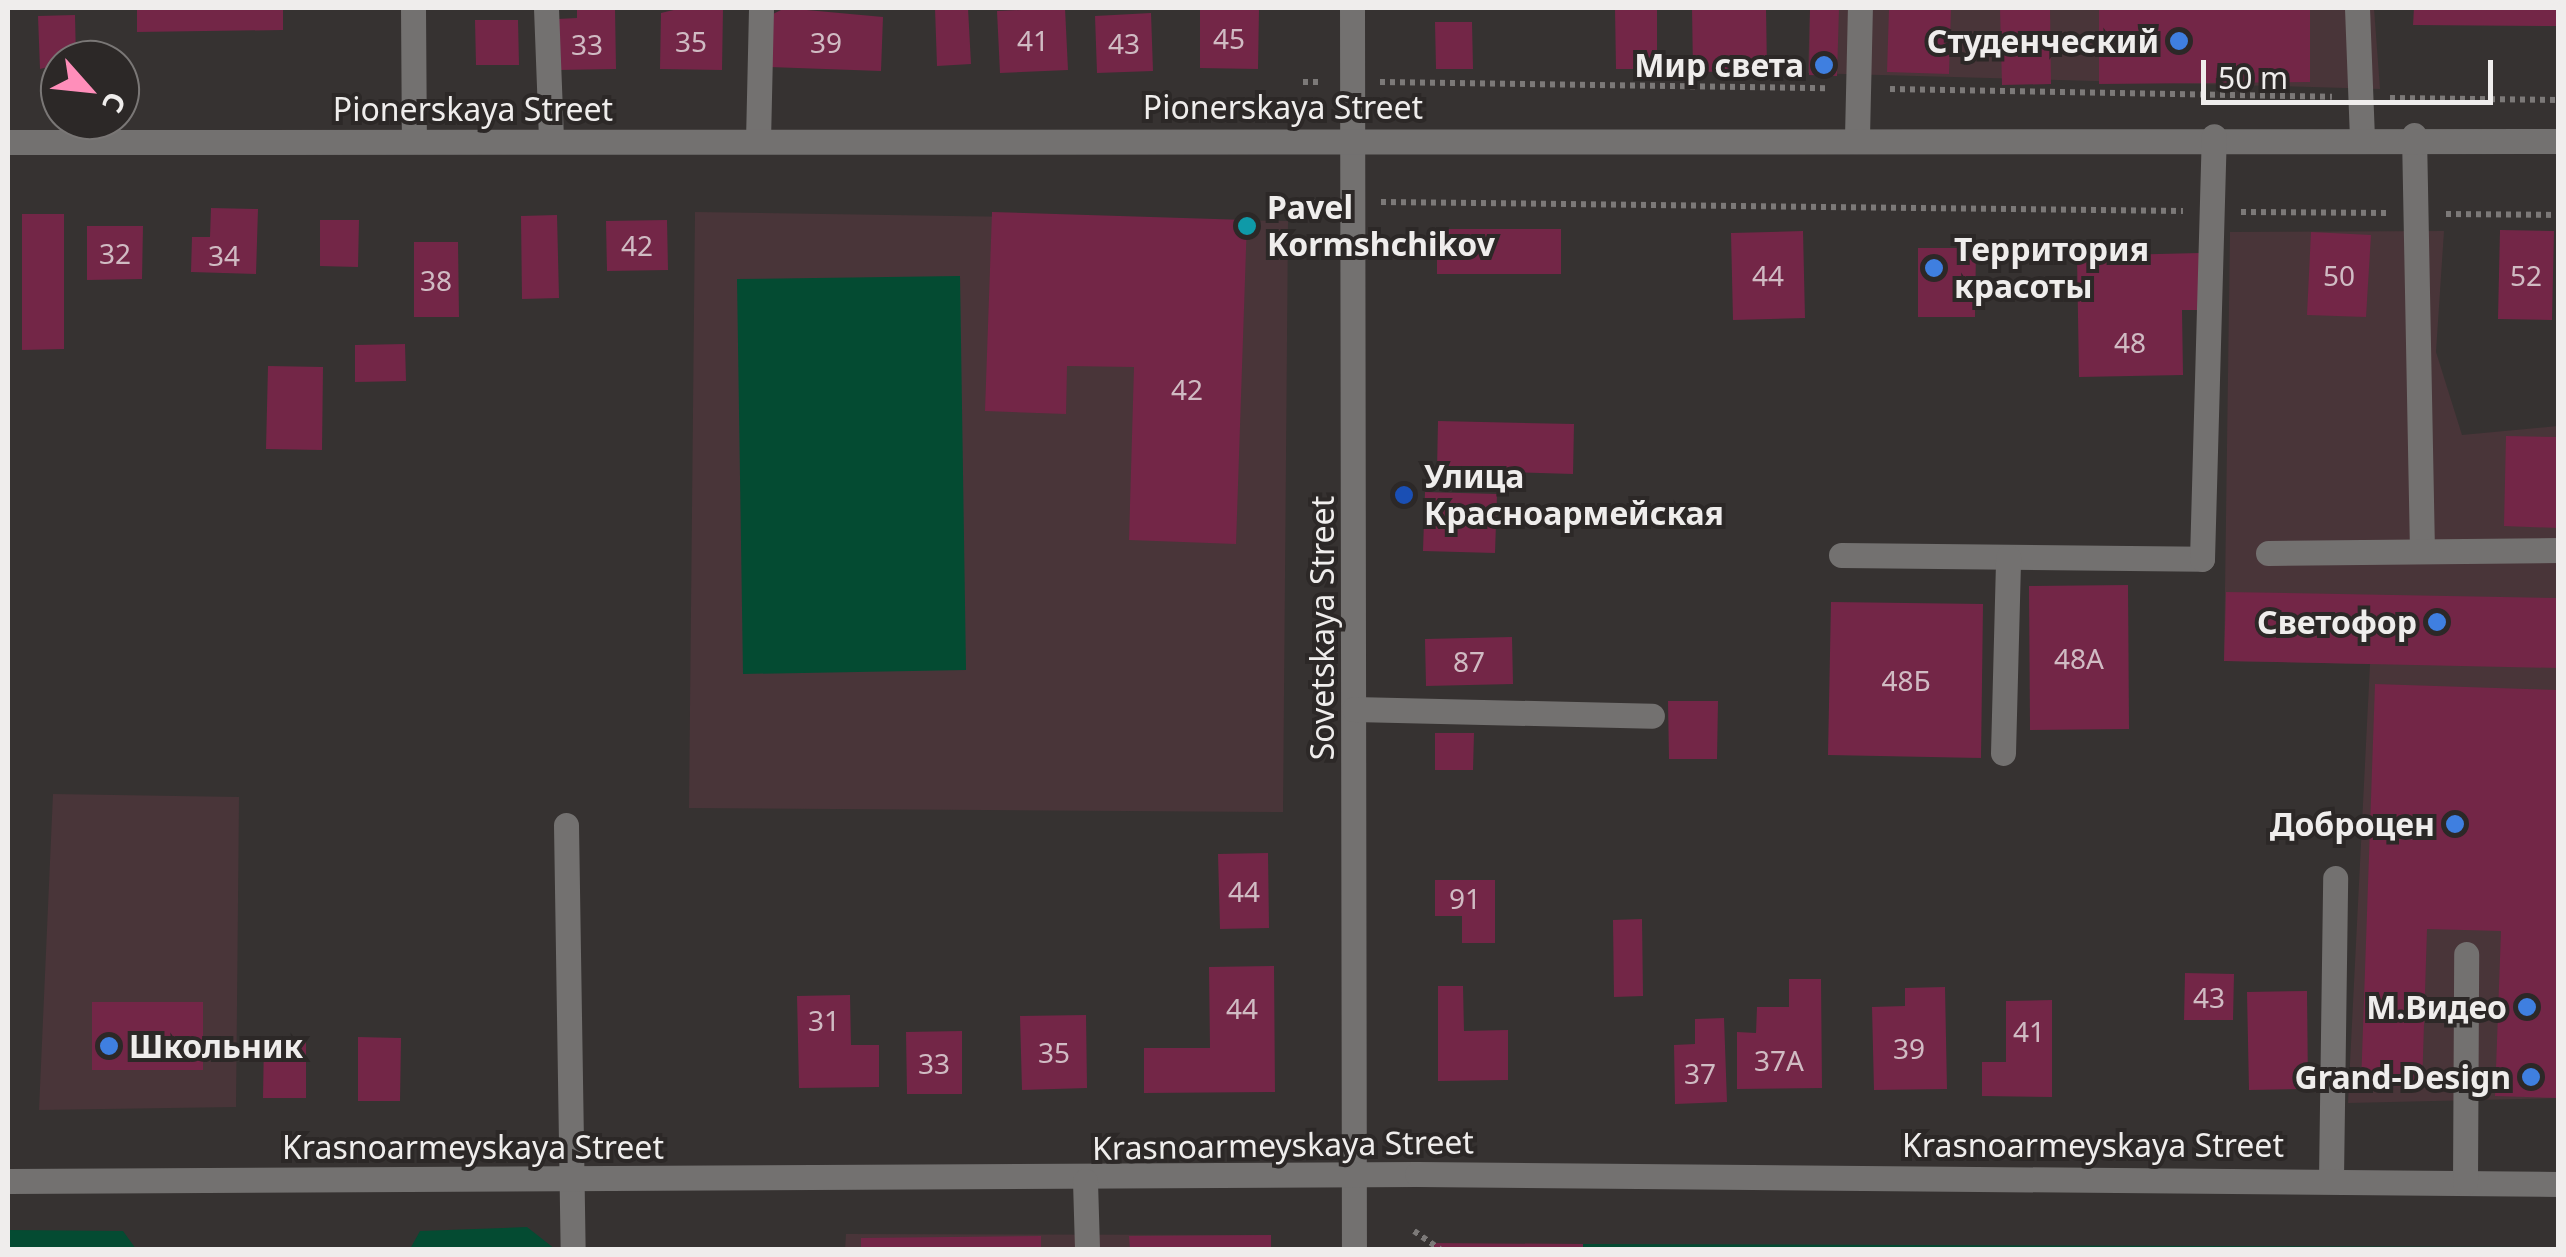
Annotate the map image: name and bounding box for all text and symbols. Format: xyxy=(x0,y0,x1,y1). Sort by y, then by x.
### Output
house number: 45 xyxy=(1213,21,1245,55)
place label: Студенческий xyxy=(1927,22,2159,60)
house number: 41 xyxy=(1017,23,1049,57)
house number: 35 xyxy=(675,24,707,58)
house number: 39 xyxy=(810,25,842,59)
house number: 43 xyxy=(1108,26,1140,60)
house number: 33 xyxy=(571,27,603,61)
marker: Студенческий xyxy=(2168,30,2190,52)
north arrow xyxy=(40,40,140,140)
scale bar xyxy=(2206,40,2498,102)
place label: Мир света xyxy=(1634,46,1804,84)
marker: Мир света xyxy=(1813,54,1835,76)
text: 50 m xyxy=(2218,57,2288,98)
text: С xyxy=(94,86,136,119)
street label: Pionerskaya Street xyxy=(1143,88,1423,126)
street label: Pionerskaya Street xyxy=(333,90,613,128)
place label: Pavel Kormshchikov xyxy=(1267,189,1495,264)
marker: Pavel Kormshchikov xyxy=(1236,215,1258,237)
house number: 42 xyxy=(621,228,653,262)
place label: Территория красоты xyxy=(1954,231,2149,306)
house number: 32 xyxy=(99,236,131,270)
house number: 34 xyxy=(208,238,240,272)
marker: Территория красоты xyxy=(1923,257,1945,279)
house number: 44 xyxy=(1752,258,1784,292)
house number: 50 xyxy=(2323,258,2355,292)
house number: 52 xyxy=(2510,258,2542,292)
house number: 38 xyxy=(420,263,452,297)
house number: 48 xyxy=(2114,325,2146,359)
house number: 42 xyxy=(1171,372,1203,406)
place label: Улица Красноармейская xyxy=(1424,458,1724,533)
marker: Улица Красноармейская xyxy=(1393,484,1415,506)
street label: Sovetskaya Street xyxy=(1303,496,1341,760)
place label: Светофор xyxy=(2257,603,2417,641)
marker: Светофор xyxy=(2426,611,2448,633)
house number: 48А xyxy=(2054,641,2104,675)
house number: 87 xyxy=(1453,644,1485,678)
house number: 48Б xyxy=(1881,663,1931,697)
place label: Доброцен xyxy=(2270,805,2435,843)
marker: Доброцен xyxy=(2444,813,2466,835)
house number: 44 xyxy=(1228,874,1260,908)
house number: 91 xyxy=(1449,881,1481,915)
house number: 43 xyxy=(2193,980,2225,1014)
place label: М.Видео xyxy=(2366,988,2507,1026)
house number: 44 xyxy=(1226,991,1258,1025)
marker: М.Видео xyxy=(2516,996,2538,1018)
house number: 31 xyxy=(808,1003,840,1037)
house number: 41 xyxy=(2013,1014,2045,1048)
place label: Школьник xyxy=(129,1027,303,1065)
house number: 39 xyxy=(1893,1031,1925,1065)
marker: Школьник xyxy=(98,1035,120,1057)
house number: 35 xyxy=(1038,1035,1070,1069)
house number: 37А xyxy=(1754,1043,1804,1077)
house number: 33 xyxy=(918,1046,950,1080)
house number: 37 xyxy=(1684,1056,1716,1090)
place label: Grand-Design xyxy=(2295,1058,2511,1096)
marker: Grand-Design xyxy=(2520,1066,2542,1088)
street label: Krasnoarmeyskaya Street xyxy=(1092,1122,1474,1168)
street label: Krasnoarmeyskaya Street xyxy=(1902,1126,2284,1164)
street label: Krasnoarmeyskaya Street xyxy=(282,1128,664,1166)

